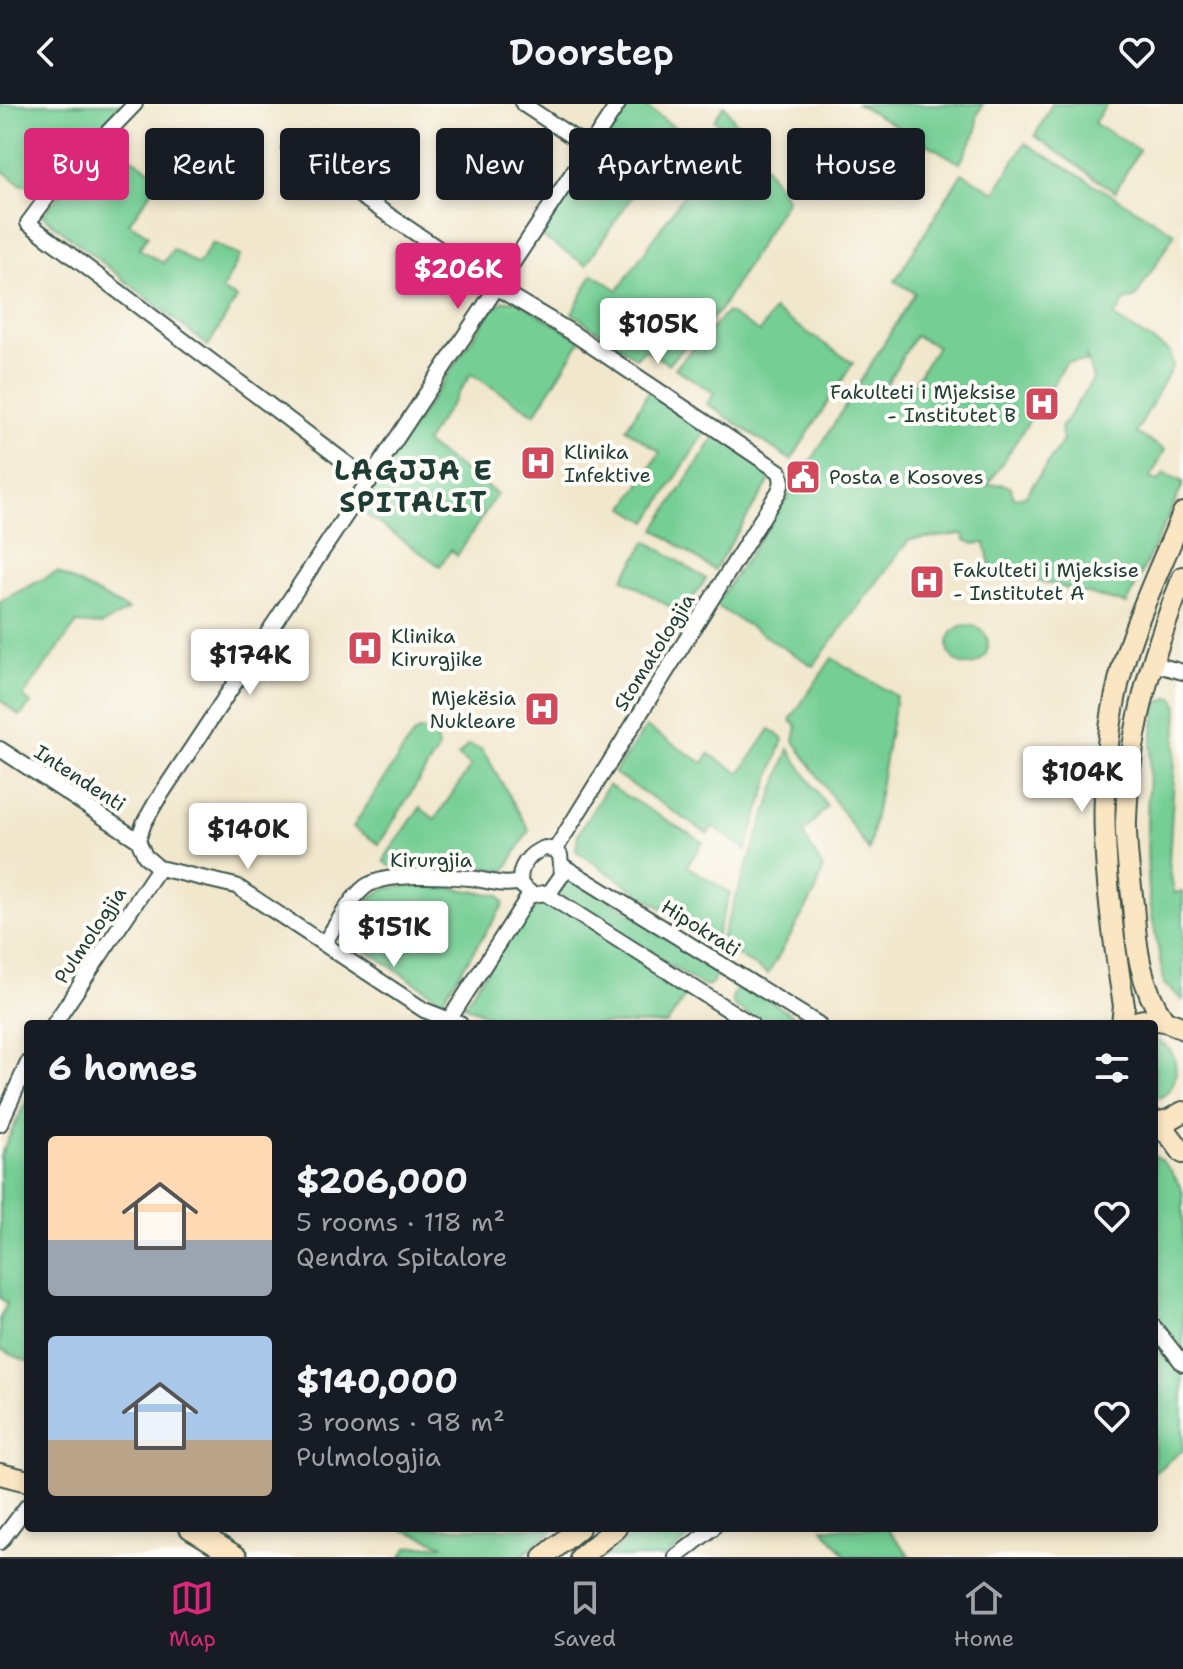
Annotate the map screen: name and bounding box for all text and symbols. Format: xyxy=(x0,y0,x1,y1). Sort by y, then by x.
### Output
text: Doorstep xyxy=(509,28,674,77)
icon: back xyxy=(24,30,68,74)
icon: heart xyxy=(1115,30,1159,74)
chip: Buy xyxy=(24,128,129,200)
chip: Rent xyxy=(145,128,264,200)
chip: Filters xyxy=(280,128,420,200)
chip: New xyxy=(436,128,553,200)
chip: Apartment xyxy=(569,128,771,200)
chip: House xyxy=(787,128,925,200)
pin: $206K xyxy=(402,243,514,311)
text: $206K xyxy=(414,251,502,286)
pin: $105K xyxy=(602,298,714,366)
text: $105K xyxy=(618,306,698,341)
place label: Fakulteti i Mjeksise - Institutet B xyxy=(830,379,1016,428)
hospital icon: Fakulteti i Mjeksise - Institutet B xyxy=(1023,385,1061,423)
place label: Klinika Infektive xyxy=(564,439,651,488)
hospital icon: Klinika Infektive xyxy=(519,444,557,482)
district label: LAGJJA E SPITALIT xyxy=(334,451,494,521)
public building icon: Posta e Kosoves xyxy=(784,458,822,496)
place label: Posta e Kosoves xyxy=(829,464,984,490)
place label: Fakulteti i Mjeksise - Institutet A xyxy=(953,557,1139,606)
hospital icon: Fakulteti i Mjeksise - Institutet A xyxy=(908,563,946,601)
street label: Stomatologjia xyxy=(607,588,701,716)
place label: Klinika Kirurgjike xyxy=(391,623,483,672)
pin: $174K xyxy=(194,629,306,697)
hospital icon: Klinika Kirurgjike xyxy=(346,629,384,667)
text: $174K xyxy=(209,637,291,672)
place label: Mjekësia Nukleare xyxy=(430,685,517,734)
hospital icon: Mjekësia Nukleare xyxy=(523,690,561,728)
street label: Intendenti xyxy=(29,739,131,817)
pin: $104K xyxy=(1026,746,1138,814)
text: $104K xyxy=(1041,754,1123,789)
pin: $140K xyxy=(192,803,304,871)
text: $140K xyxy=(207,811,289,846)
street label: Kirurgjia xyxy=(390,847,473,873)
street label: Pulmologjia xyxy=(48,881,132,988)
street label: Hipokrati xyxy=(657,893,745,963)
pin: $151K xyxy=(338,901,450,969)
text: $151K xyxy=(357,909,431,944)
text: 6 homes xyxy=(48,1045,197,1091)
icon: filters xyxy=(1090,1046,1134,1090)
text: $206,000 xyxy=(296,1158,468,1204)
icon: home xyxy=(112,1168,208,1264)
icon: heart xyxy=(1090,1194,1134,1238)
text: 5 rooms · 118 m² xyxy=(296,1204,505,1239)
text: Qendra Spitalore xyxy=(296,1239,507,1274)
text: $140,000 xyxy=(296,1358,458,1404)
icon: home xyxy=(112,1368,208,1464)
icon: heart xyxy=(1090,1394,1134,1438)
text: 3 rooms · 98 m² xyxy=(296,1404,505,1439)
text: Pulmologjia xyxy=(296,1439,441,1474)
tab: Map xyxy=(169,1576,216,1653)
tab: Saved xyxy=(554,1576,616,1653)
tab: Home xyxy=(954,1576,1014,1653)

